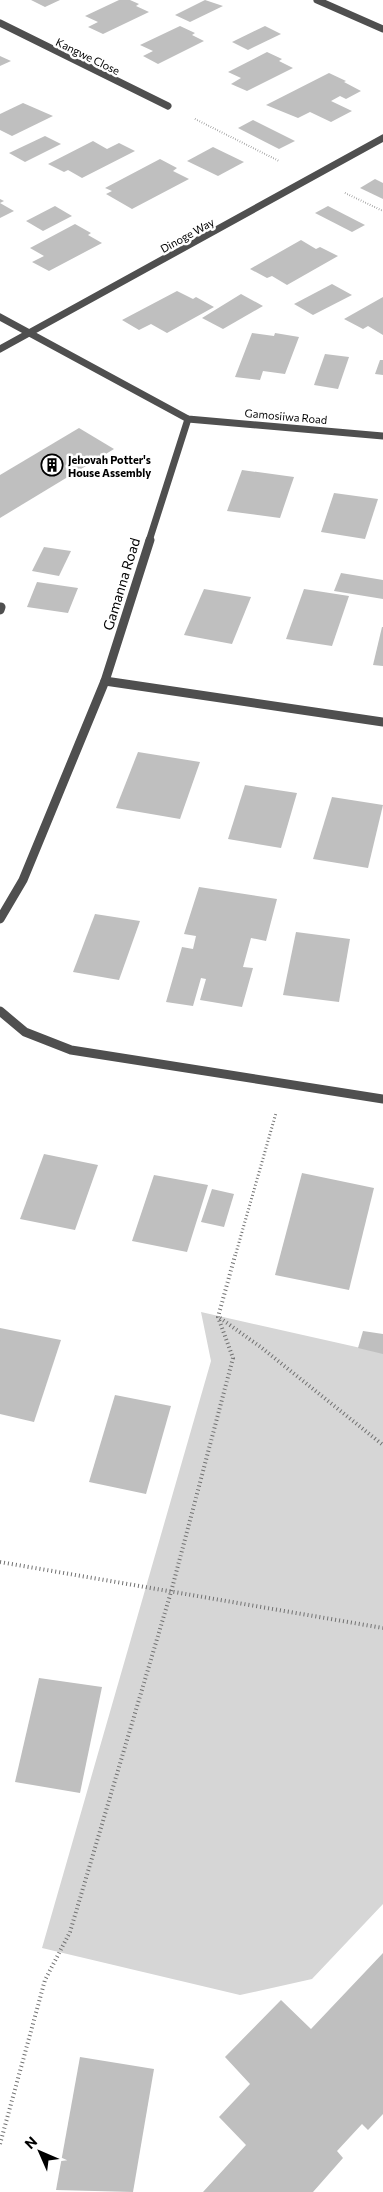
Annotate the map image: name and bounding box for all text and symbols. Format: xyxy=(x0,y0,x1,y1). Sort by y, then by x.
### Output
street label: Kangwe Close xyxy=(54,35,122,77)
street label: Dinoge Way xyxy=(158,215,216,255)
street label: Gamosiiwa Road xyxy=(244,406,328,426)
building icon: Jehovah Potter's House Assembly xyxy=(40,453,64,477)
place label: Jehovah Potter's House Assembly xyxy=(68,453,151,479)
street label: Gamanna Road xyxy=(99,536,143,632)
north arrow xyxy=(15,2127,65,2177)
text: N xyxy=(21,2133,40,2152)

